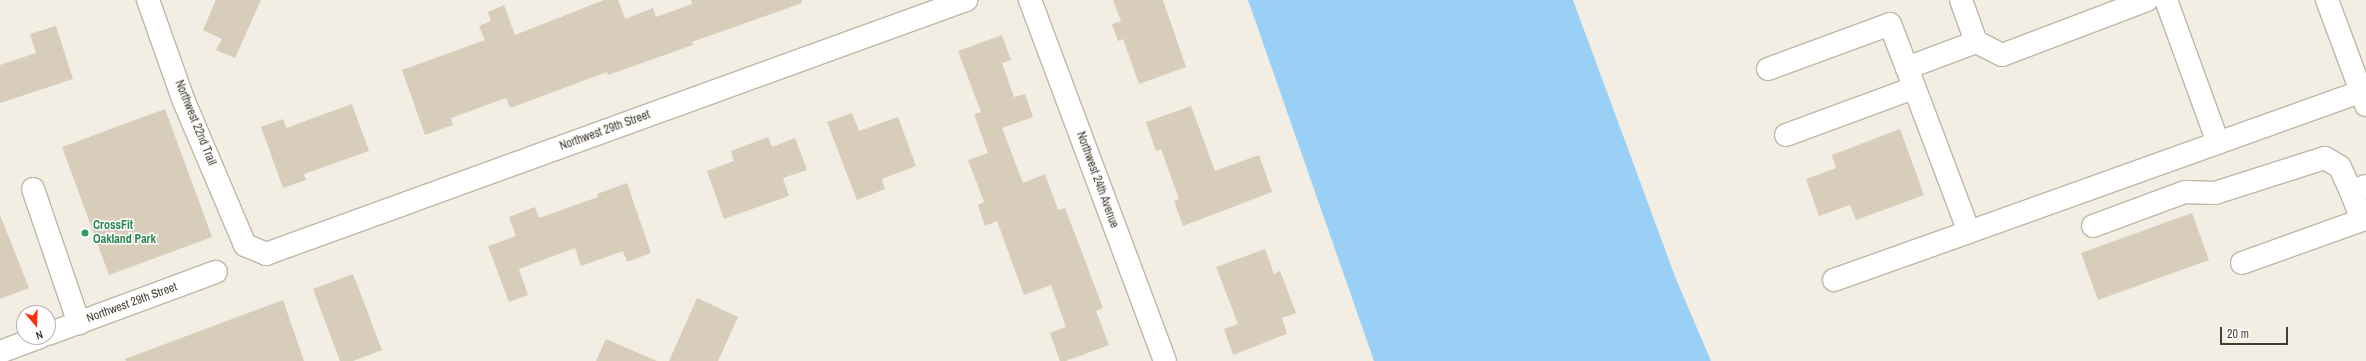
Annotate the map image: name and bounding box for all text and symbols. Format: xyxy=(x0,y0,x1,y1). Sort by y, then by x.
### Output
street label: Northwest 22nd Trail xyxy=(171,78,219,168)
street label: Northwest 29th Street xyxy=(558,108,652,154)
street label: Northwest 24th Avenue xyxy=(1073,130,1121,230)
place label: CrossFit Oakland Park xyxy=(93,219,156,247)
marker: CrossFit Oakland Park xyxy=(80,228,90,238)
street label: Northwest 29th Street xyxy=(85,280,179,326)
north arrow xyxy=(16,305,56,345)
scale bar xyxy=(2222,319,2290,345)
text: 20 m xyxy=(2227,326,2249,342)
text: N xyxy=(34,328,45,343)

